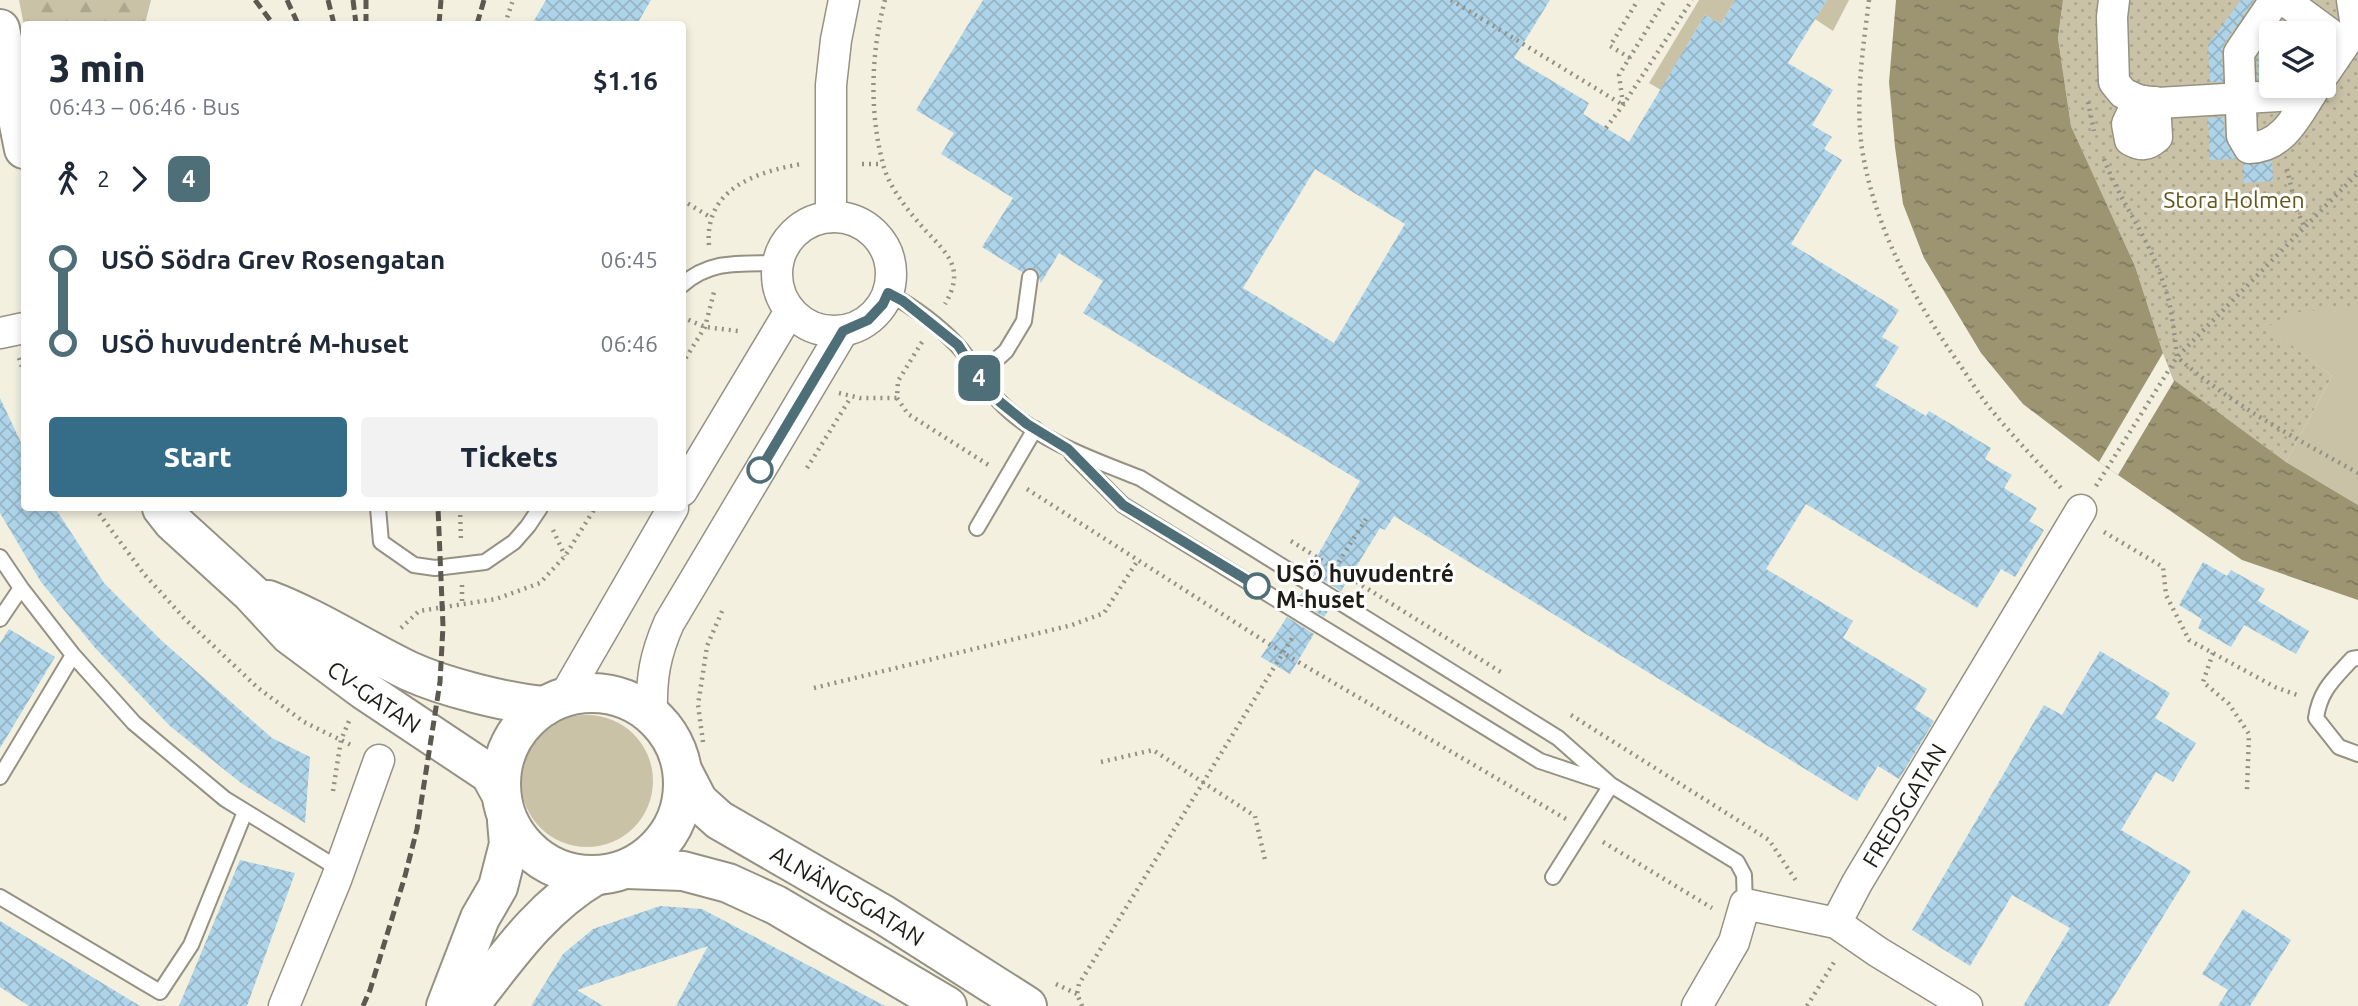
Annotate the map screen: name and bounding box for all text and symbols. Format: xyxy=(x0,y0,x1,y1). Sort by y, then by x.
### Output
map controls xyxy=(2259,21,2336,98)
button: layers xyxy=(2259,21,2336,98)
text: 3 min xyxy=(49,47,146,89)
text: $1.16 xyxy=(593,66,658,95)
text: 06:43 – 06:46 · Bus xyxy=(49,94,240,119)
icon: walk xyxy=(49,160,87,198)
icon: forward xyxy=(120,160,158,198)
text: 4 xyxy=(182,165,196,192)
text: 2 xyxy=(97,166,110,191)
park label: Stora Holmen xyxy=(2163,187,2305,212)
text: USÖ Södra Grev Rosengatan xyxy=(101,245,445,274)
text: 06:45 xyxy=(600,247,658,272)
text: USÖ huvudentré M-huset xyxy=(101,329,409,358)
text: 06:46 xyxy=(600,331,658,356)
line badge: 4 xyxy=(956,355,1002,401)
text: 4 xyxy=(972,364,986,391)
button: Start xyxy=(49,417,347,497)
button: Tickets xyxy=(361,417,658,497)
unlabelled marker xyxy=(747,457,773,483)
place label: USÖ huvudentré M-huset xyxy=(1276,559,1454,612)
marker: USÖ huvudentré M-huset xyxy=(1244,573,1270,599)
street label: CV-GATAN xyxy=(323,655,426,737)
street label: FREDSGATAN xyxy=(1857,739,1950,871)
street label: ALNÄNGSGATAN xyxy=(767,840,929,950)

